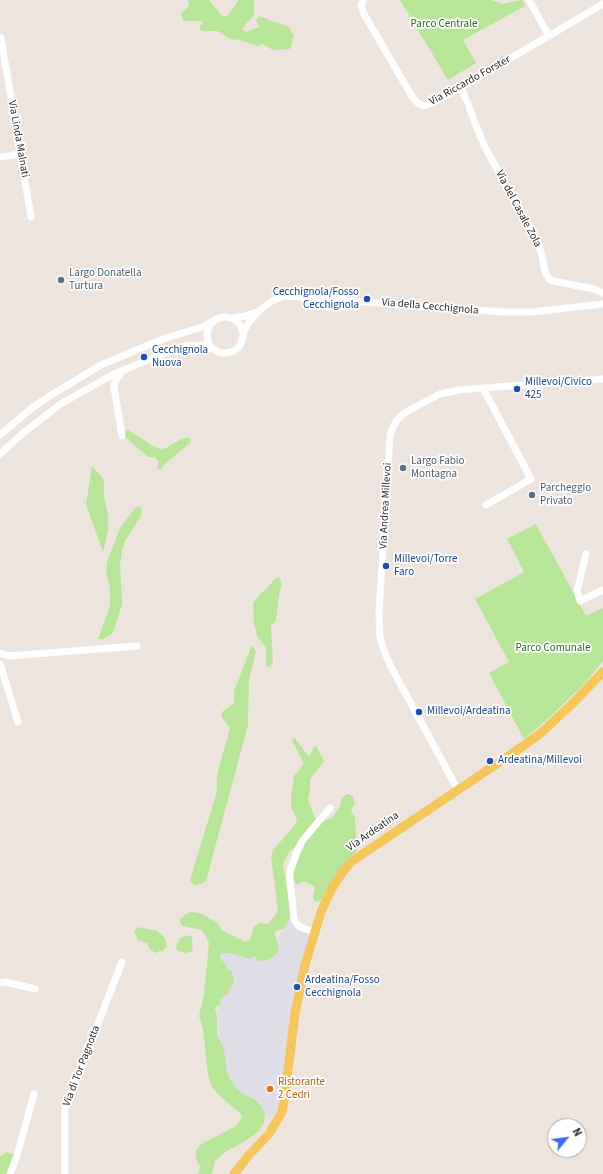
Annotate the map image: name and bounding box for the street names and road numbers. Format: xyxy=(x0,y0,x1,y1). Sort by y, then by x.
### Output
street label: Via Riccardo Forster xyxy=(427,53,513,109)
street label: Via Linda Malnati xyxy=(5,99,31,179)
street label: Via del Casale Zola xyxy=(492,168,544,250)
street label: Via della Cecchignola xyxy=(381,296,479,318)
street label: Via Andrea Millevoi xyxy=(377,462,395,550)
street label: Via Ardeatina xyxy=(344,809,402,855)
street label: Via di Tor Pagnotta xyxy=(61,1024,103,1108)

